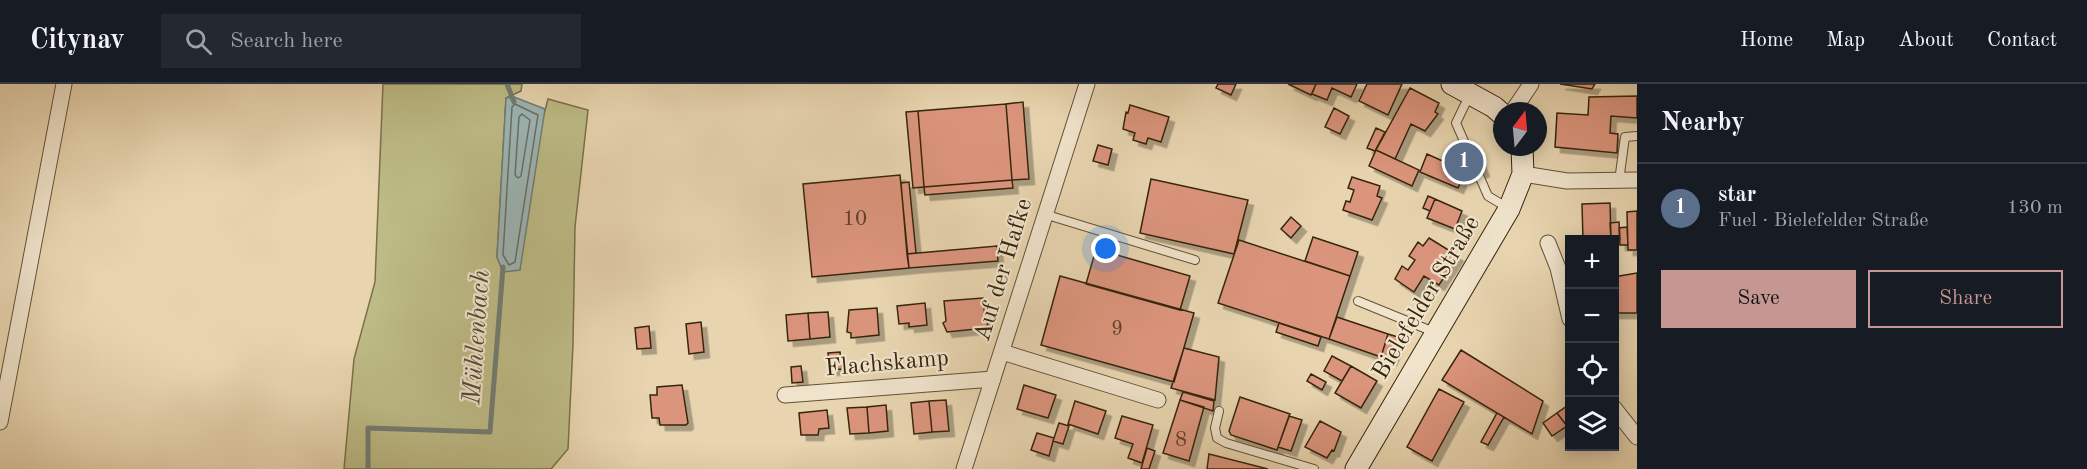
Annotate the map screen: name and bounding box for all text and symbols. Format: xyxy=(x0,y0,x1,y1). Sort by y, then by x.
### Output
search box xyxy=(161,14,581,68)
icon: search xyxy=(182,25,215,58)
text: Citynav xyxy=(30,27,125,55)
text: Search here xyxy=(230,30,343,52)
text: Home xyxy=(1740,30,1793,51)
text: Map xyxy=(1826,30,1865,51)
text: About xyxy=(1898,30,1954,51)
text: Contact xyxy=(1987,30,2057,51)
north arrow xyxy=(1493,102,1547,156)
text: Nearby xyxy=(1661,110,1745,136)
pin: 1 xyxy=(1444,140,1484,184)
text: star xyxy=(1718,184,1756,206)
street label: Auf der Hafke xyxy=(971,196,1037,344)
text: 1 xyxy=(1675,198,1686,218)
text: 130 m xyxy=(2007,198,2063,218)
house number: 10 xyxy=(843,209,867,230)
text: Fuel · Bielefelder Straße xyxy=(1718,211,1928,231)
street label: Bielefelder Straße xyxy=(1369,212,1485,384)
your location xyxy=(1091,234,1120,263)
map controls xyxy=(1565,235,1619,451)
button: + xyxy=(1565,235,1619,289)
water label: Mühlenbach xyxy=(459,269,495,406)
button: Save xyxy=(1661,270,1856,328)
button: Share xyxy=(1868,270,2063,328)
button: − xyxy=(1565,289,1619,343)
house number: 9 xyxy=(1111,319,1123,340)
button: locate xyxy=(1565,343,1619,397)
street label: Flachskamp xyxy=(824,347,950,381)
button: layers xyxy=(1565,397,1619,451)
house number: 8 xyxy=(1175,430,1187,451)

